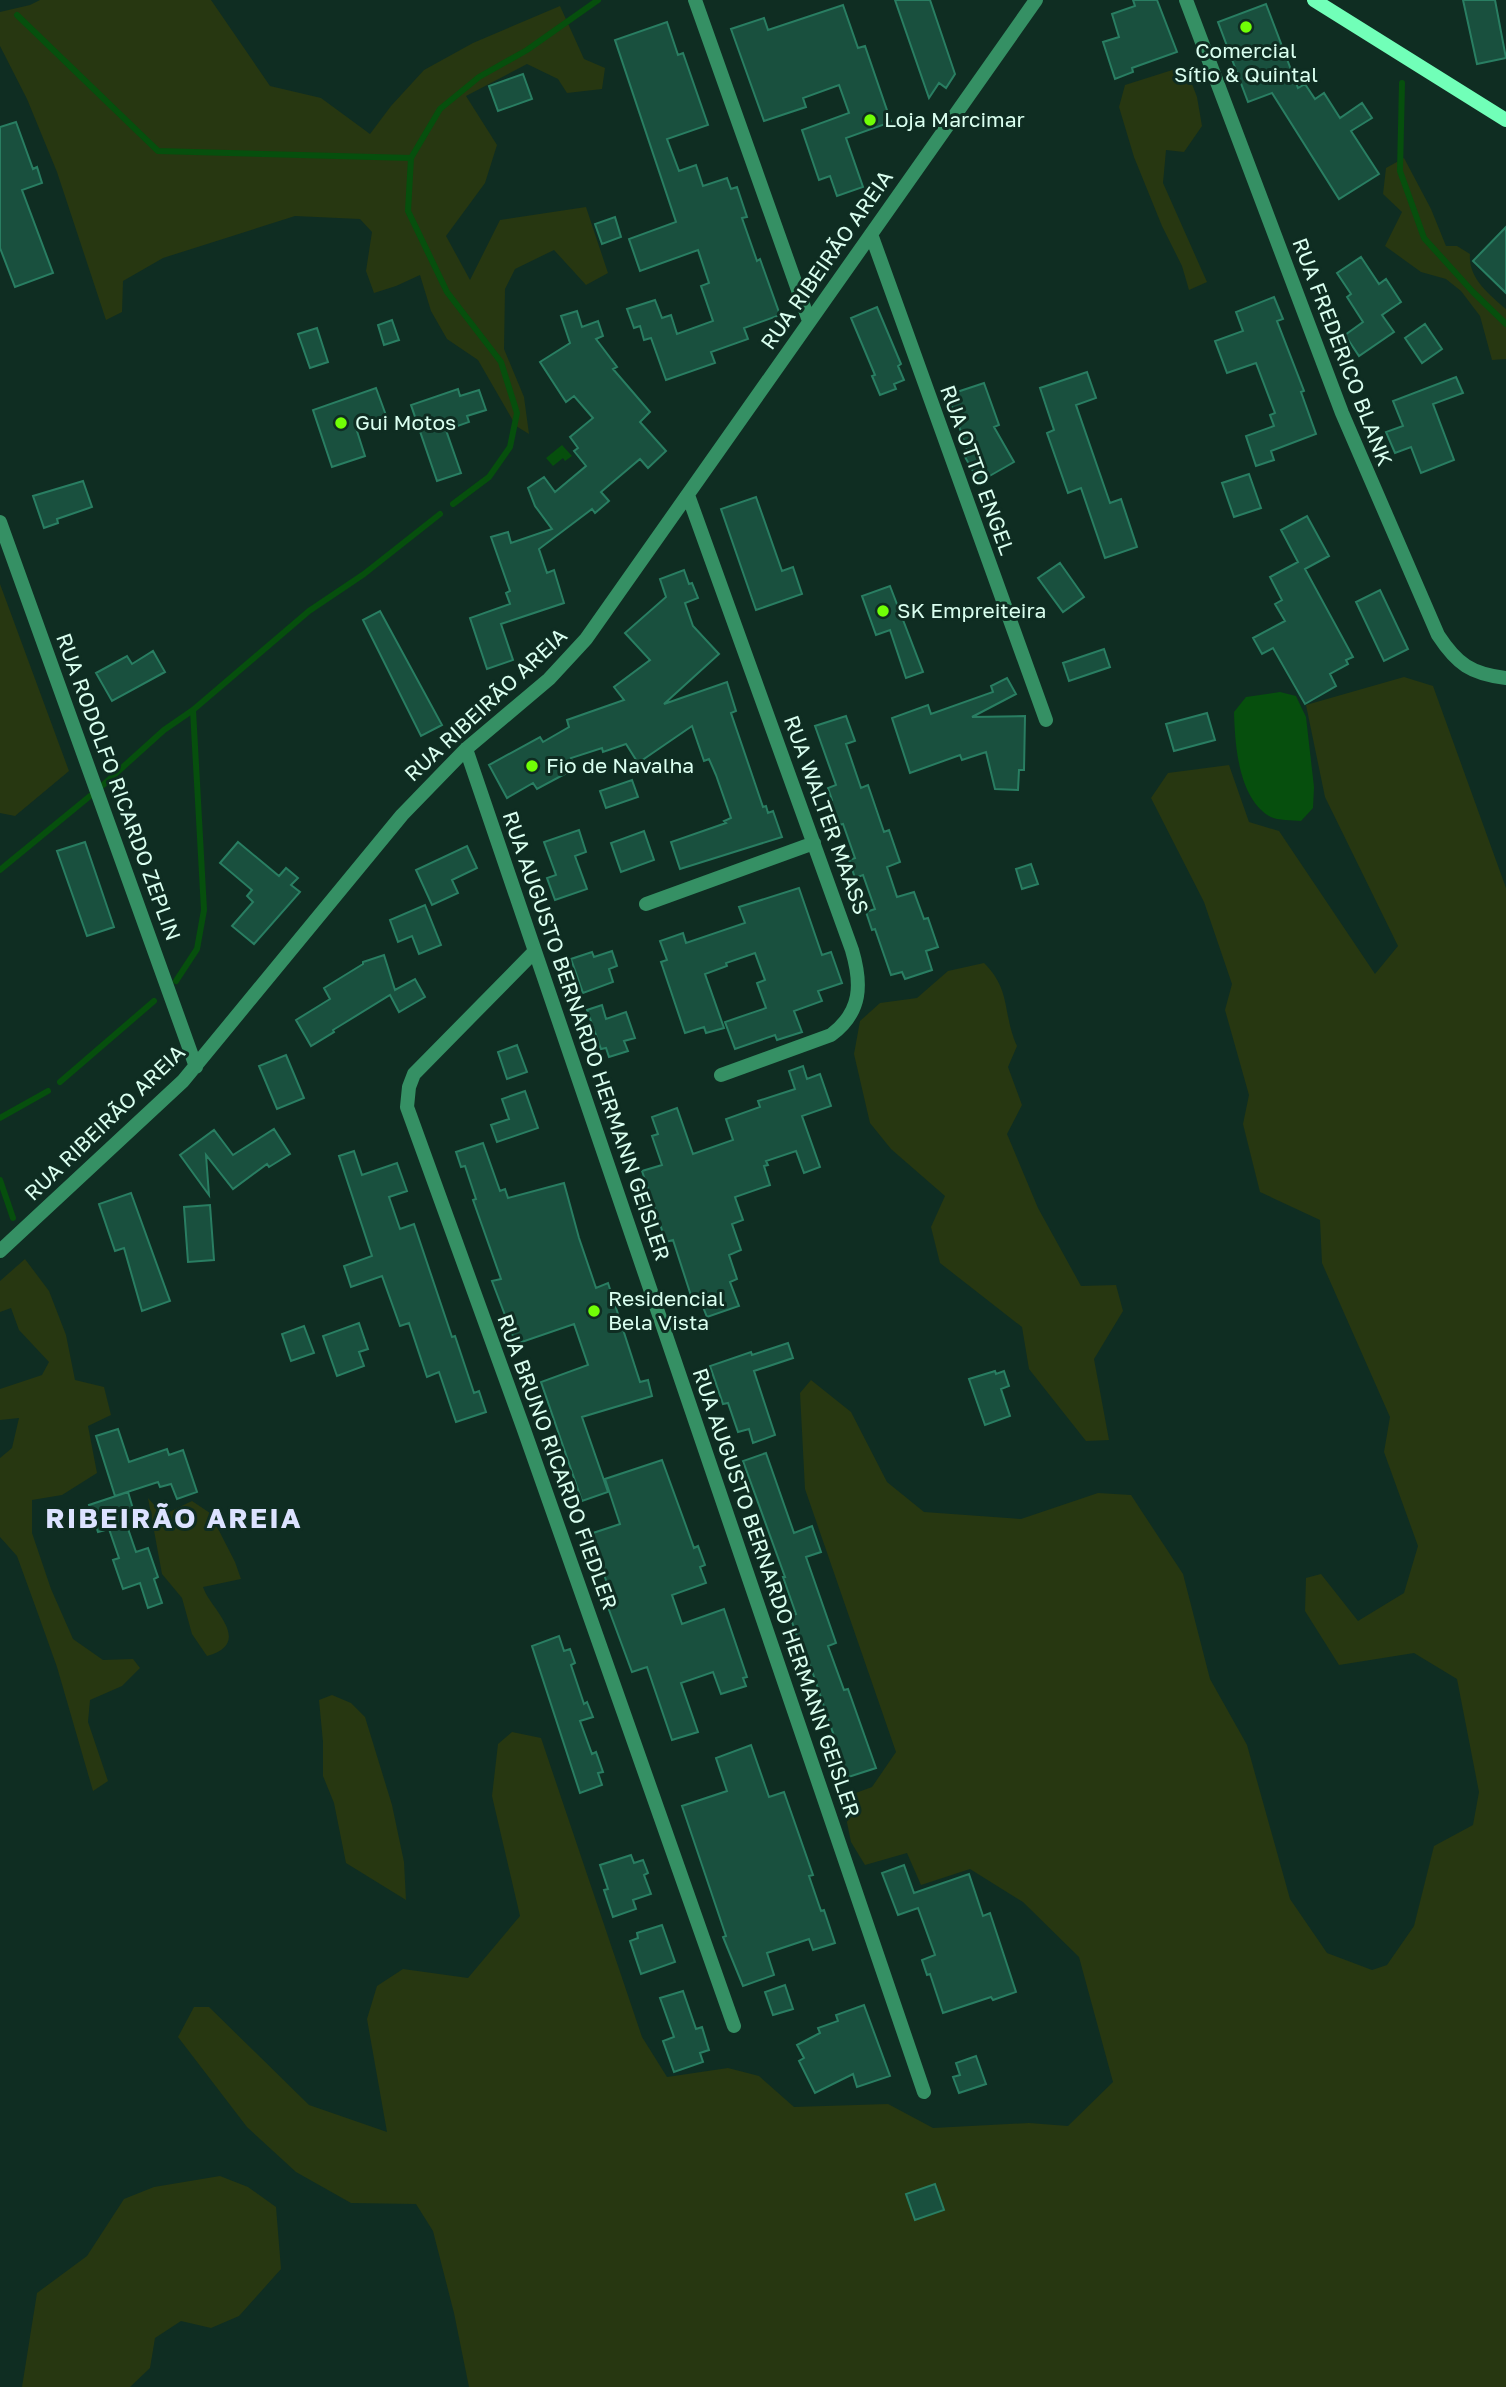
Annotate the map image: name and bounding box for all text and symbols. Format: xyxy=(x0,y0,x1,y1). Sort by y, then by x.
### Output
marker: Comercial Sítio & Quintal xyxy=(1238,19,1254,35)
place label: Comercial Sítio & Quintal xyxy=(1174,37,1318,87)
place label: Loja Marcimar xyxy=(884,106,1025,132)
marker: Loja Marcimar xyxy=(862,112,878,128)
street label: RUA RIBEIRÃO AREIA xyxy=(754,165,898,354)
street label: RUA FREDERICO BLANK xyxy=(1287,234,1398,469)
street label: RUA OTTO ENGEL xyxy=(935,381,1021,558)
place label: Gui Motos xyxy=(355,409,456,435)
marker: Gui Motos xyxy=(333,415,349,431)
place label: SK Empreiteira xyxy=(897,597,1046,623)
marker: SK Empreiteira xyxy=(875,603,891,619)
street label: RUA RIBEIRÃO AREIA xyxy=(399,622,572,786)
street label: RUA RODOLFO RICARDO ZEPLIN xyxy=(51,629,187,944)
street label: RUA WALTER MAASS xyxy=(779,712,875,918)
place label: Fio de Navalha xyxy=(546,752,694,778)
marker: Fio de Navalha xyxy=(524,758,540,774)
street label: RUA AUGUSTO BERNARDO HERMANN GEISLER xyxy=(498,808,676,1264)
street label: RUA RIBEIRÃO AREIA xyxy=(19,1039,190,1206)
place label: Residencial Bela Vista xyxy=(608,1285,725,1335)
marker: Residencial Bela Vista xyxy=(586,1303,602,1319)
street label: RUA BRUNO RICARDO FIEDLER xyxy=(492,1310,624,1613)
street label: RUA AUGUSTO BERNARDO HERMANN GEISLER xyxy=(688,1365,866,1821)
district label: RIBEIRÃO AREIA xyxy=(45,1501,303,1534)

